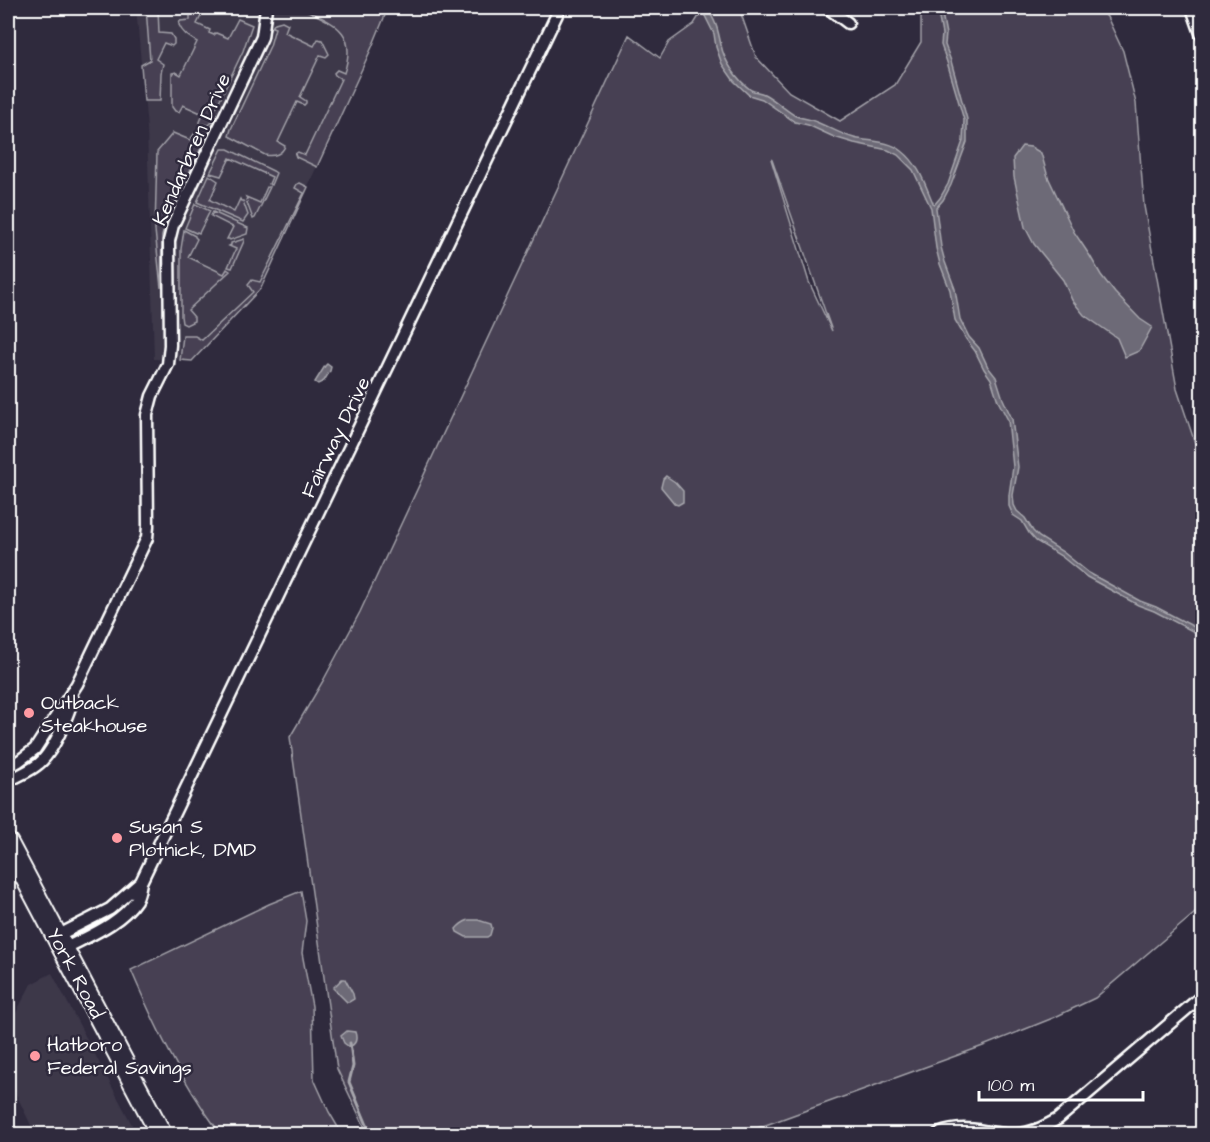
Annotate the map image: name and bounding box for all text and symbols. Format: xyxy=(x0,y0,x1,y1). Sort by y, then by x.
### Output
street label: Kendarbren Drive xyxy=(146,69,238,230)
street label: Fairway Drive xyxy=(294,372,378,503)
place label: Outback Steakhouse xyxy=(41,689,148,740)
marker: Outback Steakhouse xyxy=(22,706,36,720)
place label: Susan S Plotnick, DMD xyxy=(129,813,256,864)
marker: Susan S Plotnick, DMD xyxy=(110,831,124,845)
street label: York Road xyxy=(39,923,111,1024)
place label: Hatboro Federal Savings xyxy=(47,1031,192,1083)
marker: Hatboro Federal Savings xyxy=(28,1049,42,1063)
scale bar xyxy=(979,1064,1142,1102)
text: 100 m xyxy=(988,1073,1034,1098)

